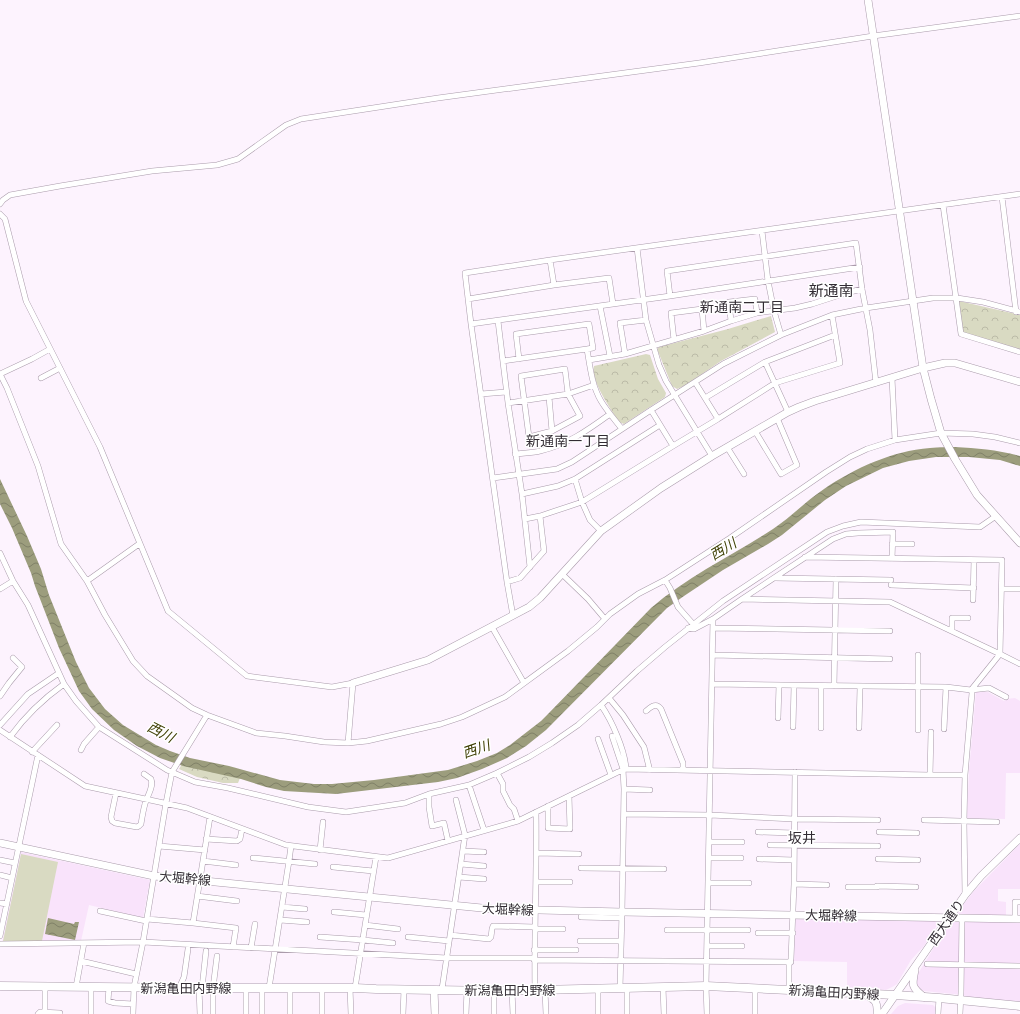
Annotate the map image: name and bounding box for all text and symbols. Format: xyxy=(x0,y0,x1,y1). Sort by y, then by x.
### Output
district label: 新通南 xyxy=(808,282,854,300)
district label: 新通南二丁目 xyxy=(700,298,784,316)
district label: 新通南一丁目 xyxy=(526,432,610,450)
water label: 西川 xyxy=(706,533,741,564)
water label: 西川 xyxy=(144,718,179,747)
water label: 西川 xyxy=(460,735,494,762)
district label: 坂井 xyxy=(788,829,816,847)
street label: 大堀幹線 xyxy=(158,868,212,888)
street label: 西大通り xyxy=(925,896,967,948)
street label: 大堀幹線 xyxy=(482,900,534,918)
street label: 大堀幹線 xyxy=(805,907,857,923)
street label: 新潟亀田内野線 xyxy=(140,980,232,996)
street label: 新潟亀田内野線 xyxy=(464,982,556,998)
street label: 新潟亀田内野線 xyxy=(788,982,880,1002)

